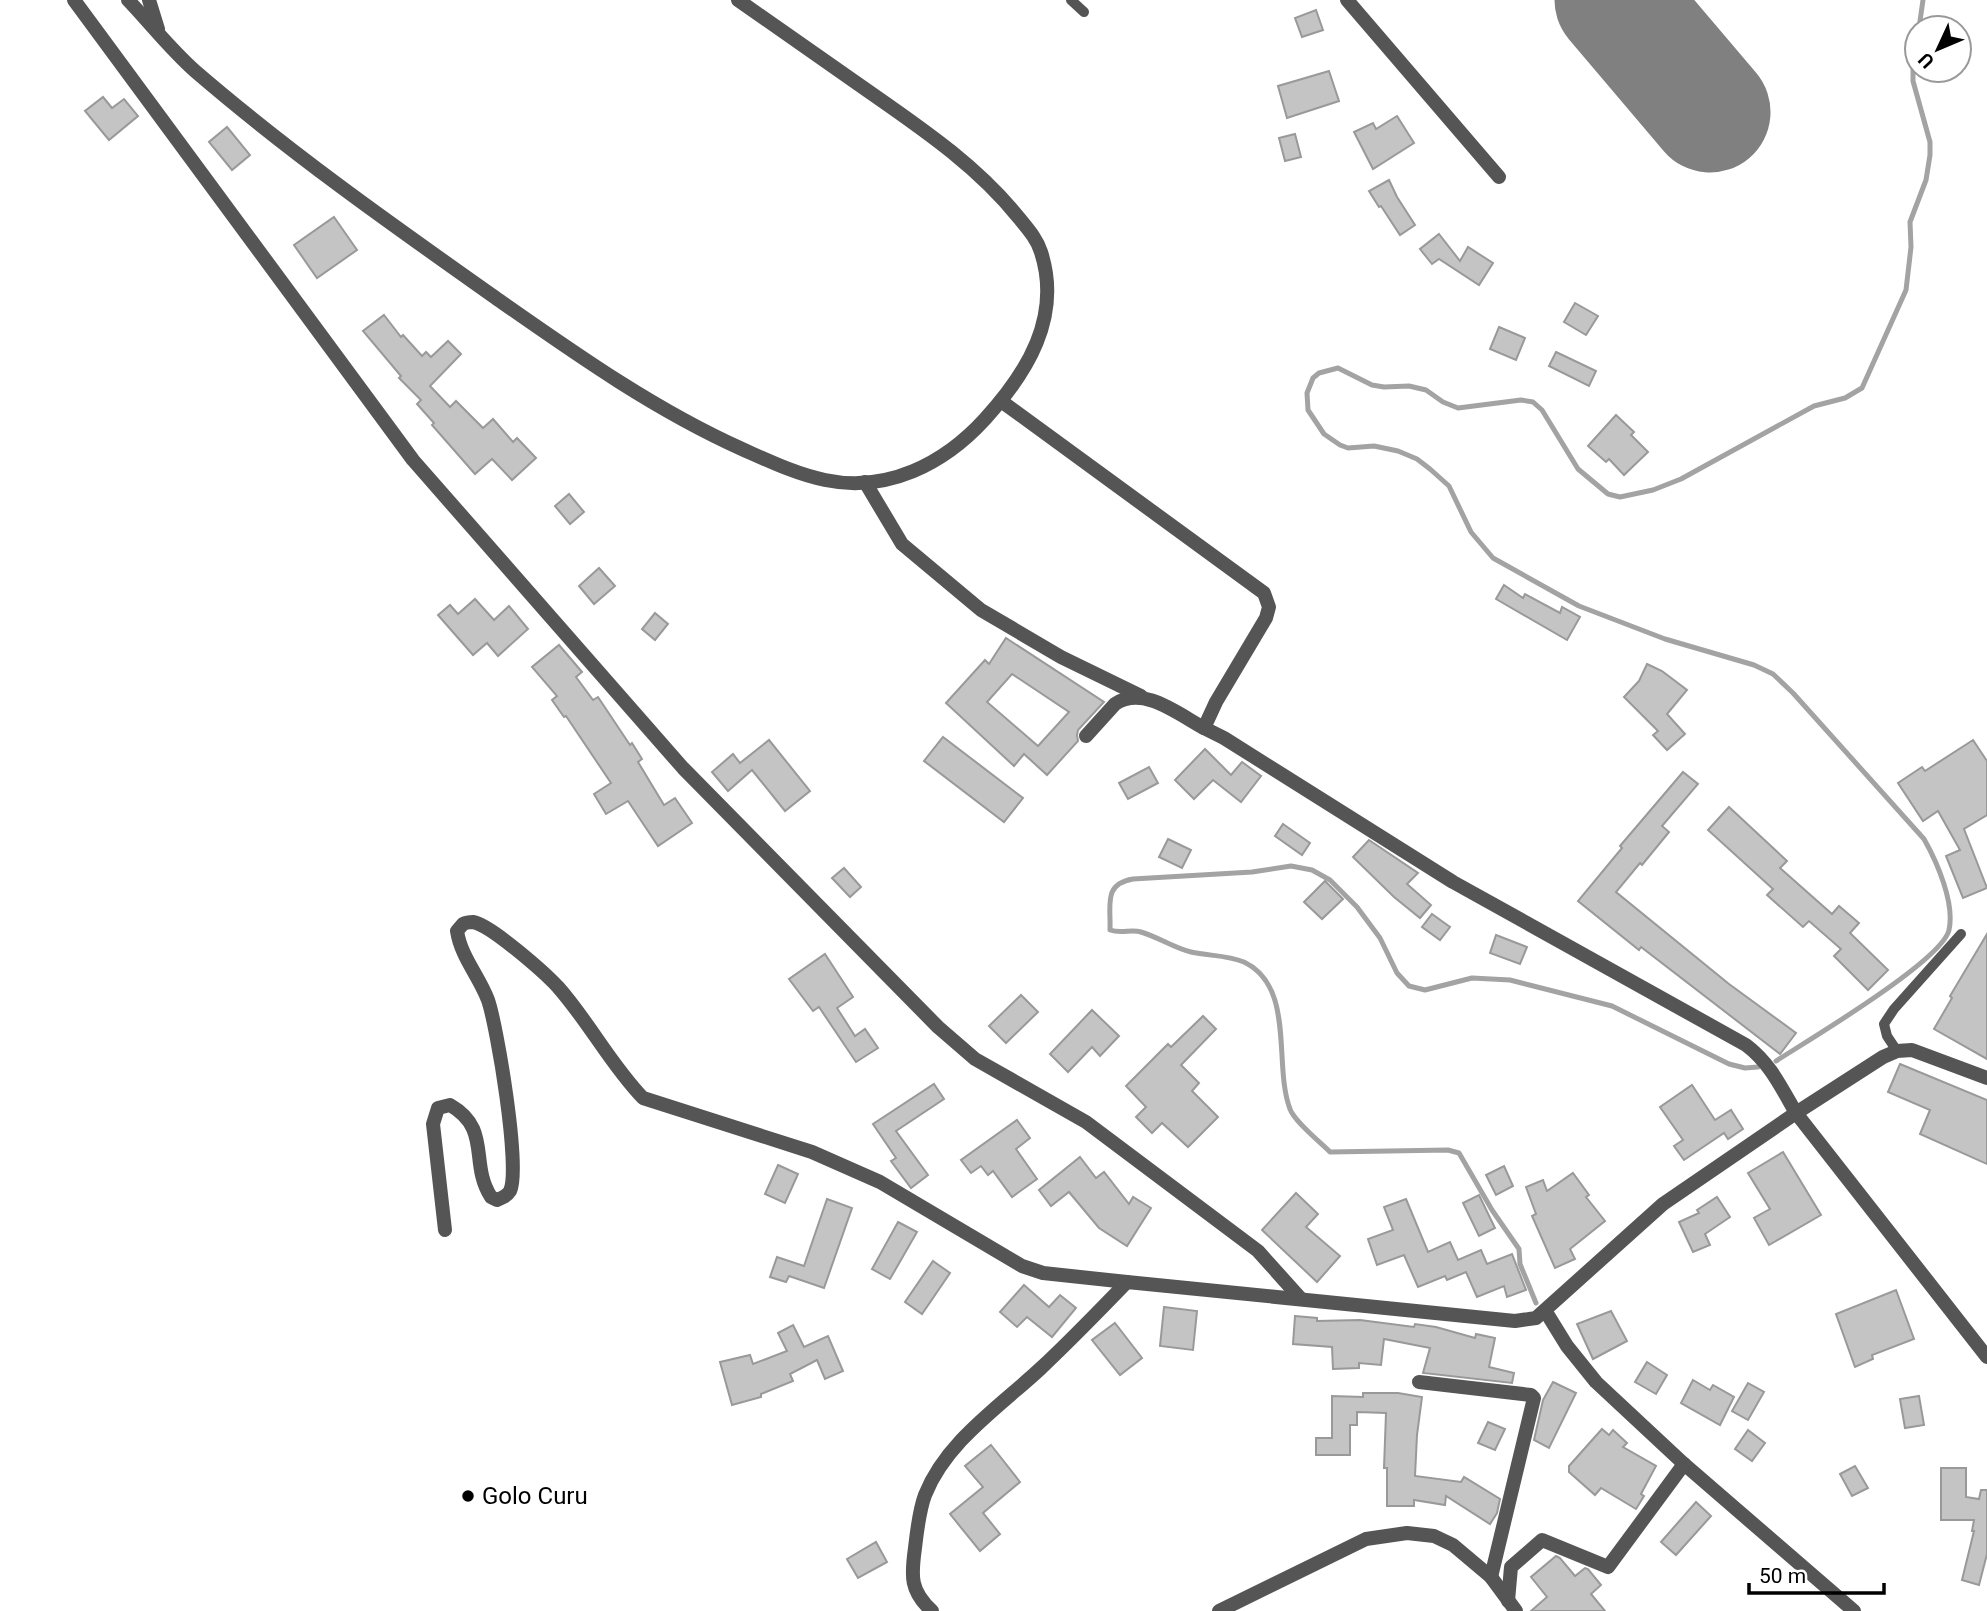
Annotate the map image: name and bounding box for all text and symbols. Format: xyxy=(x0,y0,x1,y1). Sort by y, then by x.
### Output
north arrow xyxy=(1903,14,1973,84)
text: U xyxy=(1914,48,1939,73)
place label: Golo Curu xyxy=(482,1482,588,1510)
marker: Golo Curu xyxy=(460,1488,476,1504)
scale bar xyxy=(1749,1552,1884,1596)
text: 50 m xyxy=(1759,1564,1806,1588)

